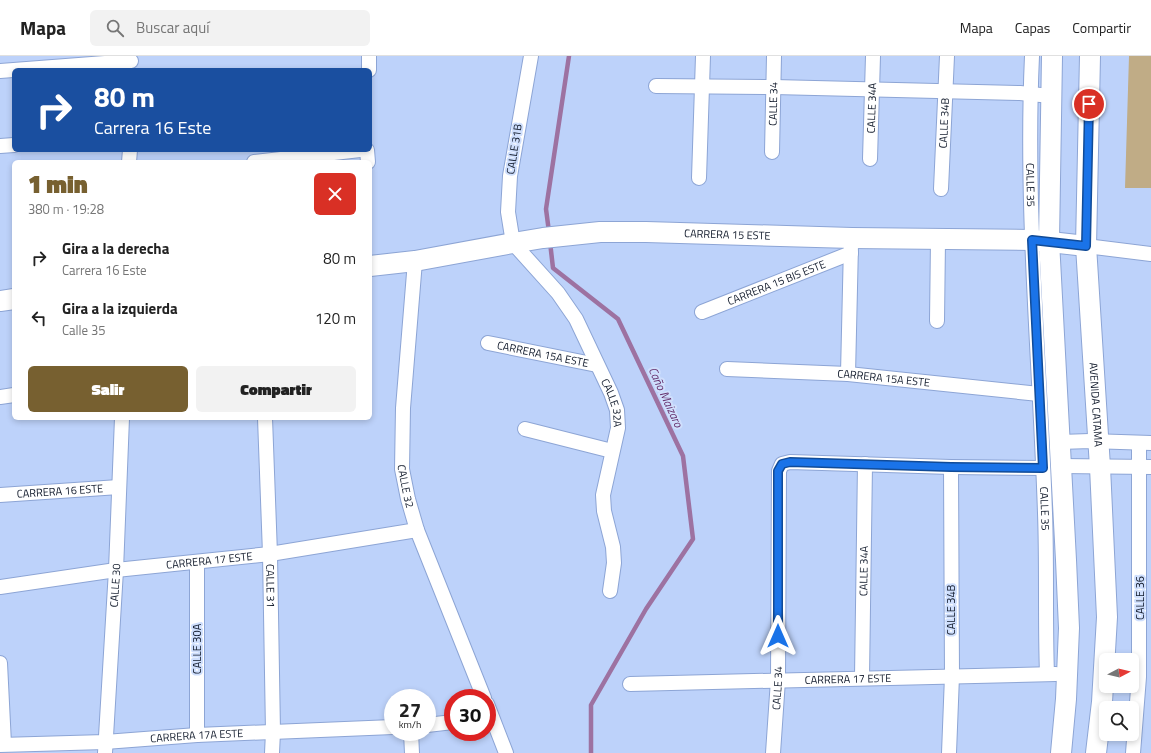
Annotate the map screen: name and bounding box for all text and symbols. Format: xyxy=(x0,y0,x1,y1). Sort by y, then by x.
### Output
search box xyxy=(90,10,370,46)
text: Mapa xyxy=(20,13,66,42)
text: Buscar aquí xyxy=(136,16,209,39)
icon: search xyxy=(104,17,126,39)
text: Mapa xyxy=(960,17,993,38)
text: Capas xyxy=(1015,17,1050,38)
text: Compartir xyxy=(1072,17,1131,38)
text: 80 m xyxy=(94,75,155,118)
street label: CALLE 34 xyxy=(765,82,781,126)
street label: CALLE 34A xyxy=(863,82,880,134)
icon: right xyxy=(28,84,80,136)
pin xyxy=(1072,87,1106,121)
icon: arrive xyxy=(1078,93,1100,115)
street label: CALLE 34B xyxy=(935,97,953,149)
text: Carrera 16 Este xyxy=(94,114,211,141)
street label: CALLE 31B xyxy=(502,123,526,175)
street label: CALLE 35 xyxy=(1022,163,1039,207)
text: 1 min xyxy=(28,166,88,202)
button: close xyxy=(314,173,356,215)
text: 380 m · 19:28 xyxy=(28,199,104,219)
street label: CARRERA 15 ESTE xyxy=(684,225,771,244)
text: Gira a la derecha xyxy=(62,237,169,260)
icon: right xyxy=(28,247,50,269)
text: 80 m xyxy=(323,247,356,270)
street label: CARRERA 15 BIS ESTE xyxy=(725,256,828,309)
text: Carrera 16 Este xyxy=(62,260,147,280)
text: Gira a la izquierda xyxy=(62,297,178,320)
icon: left xyxy=(28,307,50,329)
text: 120 m xyxy=(315,307,356,330)
text: Calle 35 xyxy=(62,320,106,340)
street label: CARRERA 15A ESTE xyxy=(496,337,590,371)
street label: AVENIDA CATAMA xyxy=(1085,362,1107,448)
water label: Caño Maizaro xyxy=(644,364,689,431)
button: Salir xyxy=(28,366,188,412)
button: Compartir xyxy=(196,366,356,412)
street label: CARRERA 15A ESTE xyxy=(837,366,931,391)
street label: CALLE 32A xyxy=(597,376,626,428)
street label: CALLE 32 xyxy=(394,464,418,510)
street label: CARRERA 16 ESTE xyxy=(16,480,104,502)
street label: CALLE 35 xyxy=(1036,486,1054,531)
street label: CALLE 34A xyxy=(855,545,872,596)
street label: CARRERA 17 ESTE xyxy=(165,548,253,573)
street label: CALLE 30 xyxy=(106,563,124,608)
street label: CALLE 31 xyxy=(262,564,279,608)
street label: CALLE 36 xyxy=(1132,576,1148,620)
street label: CALLE 34B xyxy=(943,584,959,635)
position arrow xyxy=(757,615,799,657)
street label: CALLE 30A xyxy=(189,623,205,674)
north arrow xyxy=(1099,653,1139,693)
map controls xyxy=(1099,653,1139,741)
street label: CALLE 34 xyxy=(768,666,786,711)
street label: CARRERA 17 ESTE xyxy=(804,670,891,688)
speed limit sign: 30 xyxy=(444,689,496,741)
text: 27 xyxy=(399,694,421,725)
button: search xyxy=(1099,701,1139,741)
text: km/h xyxy=(399,717,421,732)
street label: CARRERA 17A ESTE xyxy=(150,725,244,747)

